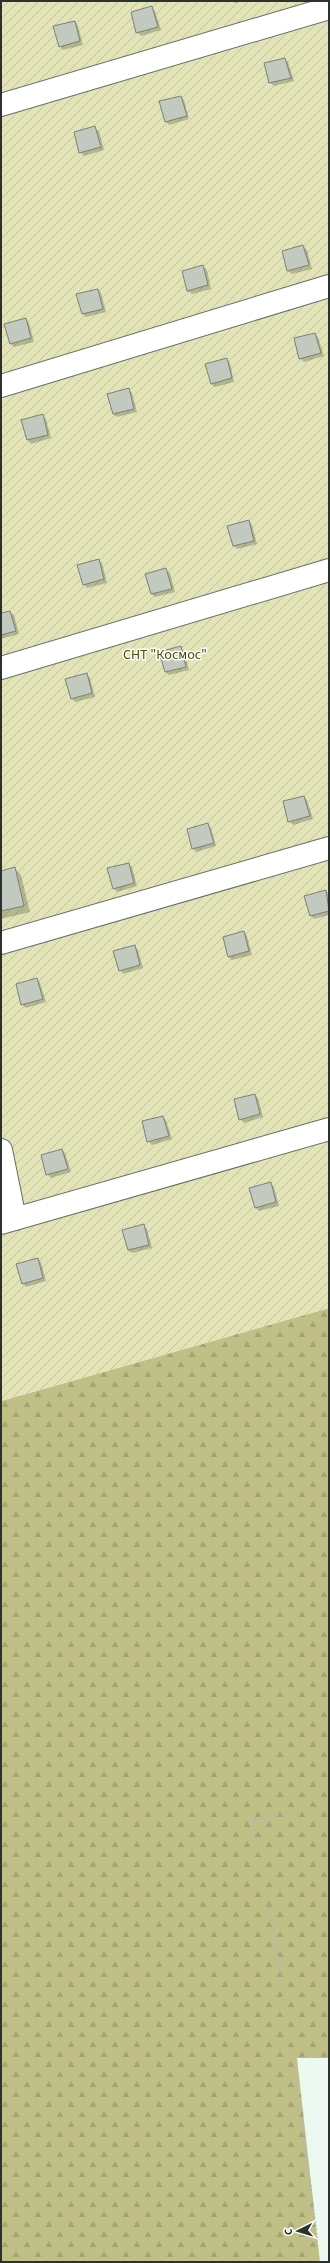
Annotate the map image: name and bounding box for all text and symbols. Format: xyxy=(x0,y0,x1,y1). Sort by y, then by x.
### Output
park label: СНТ "Космос" xyxy=(123,645,207,665)
north arrow xyxy=(278,2211,318,2251)
text: С xyxy=(281,2227,296,2236)

